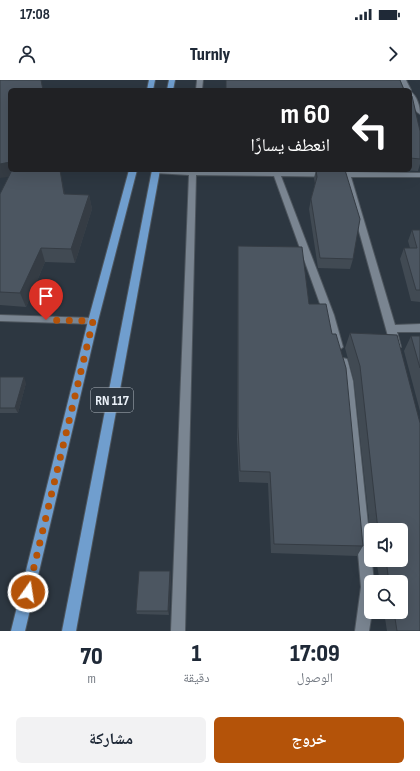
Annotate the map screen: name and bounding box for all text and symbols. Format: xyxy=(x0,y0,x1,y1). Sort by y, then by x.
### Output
text: 17:08 xyxy=(20,5,50,24)
icon: person xyxy=(16,43,38,65)
icon: forward xyxy=(382,43,404,65)
text: Turnly xyxy=(190,44,230,65)
text: 60 m xyxy=(281,98,330,131)
icon: left xyxy=(344,104,396,156)
text: انعطف يسارًا xyxy=(251,135,330,156)
pin xyxy=(29,279,63,320)
icon: arrive xyxy=(35,285,57,307)
road number: RN 117 xyxy=(91,388,133,412)
map controls xyxy=(364,523,408,619)
button: sound xyxy=(364,523,408,567)
position arrow xyxy=(7,571,49,613)
button: search xyxy=(364,575,408,619)
text: 1 xyxy=(192,639,201,668)
text: 17:09 xyxy=(290,639,340,668)
text: 70 xyxy=(80,642,103,671)
text: دقيقة xyxy=(183,670,210,686)
text: الوصول xyxy=(297,670,333,686)
text: m xyxy=(87,671,96,687)
button: مشاركة xyxy=(16,717,206,763)
button: خروج xyxy=(214,717,404,763)

